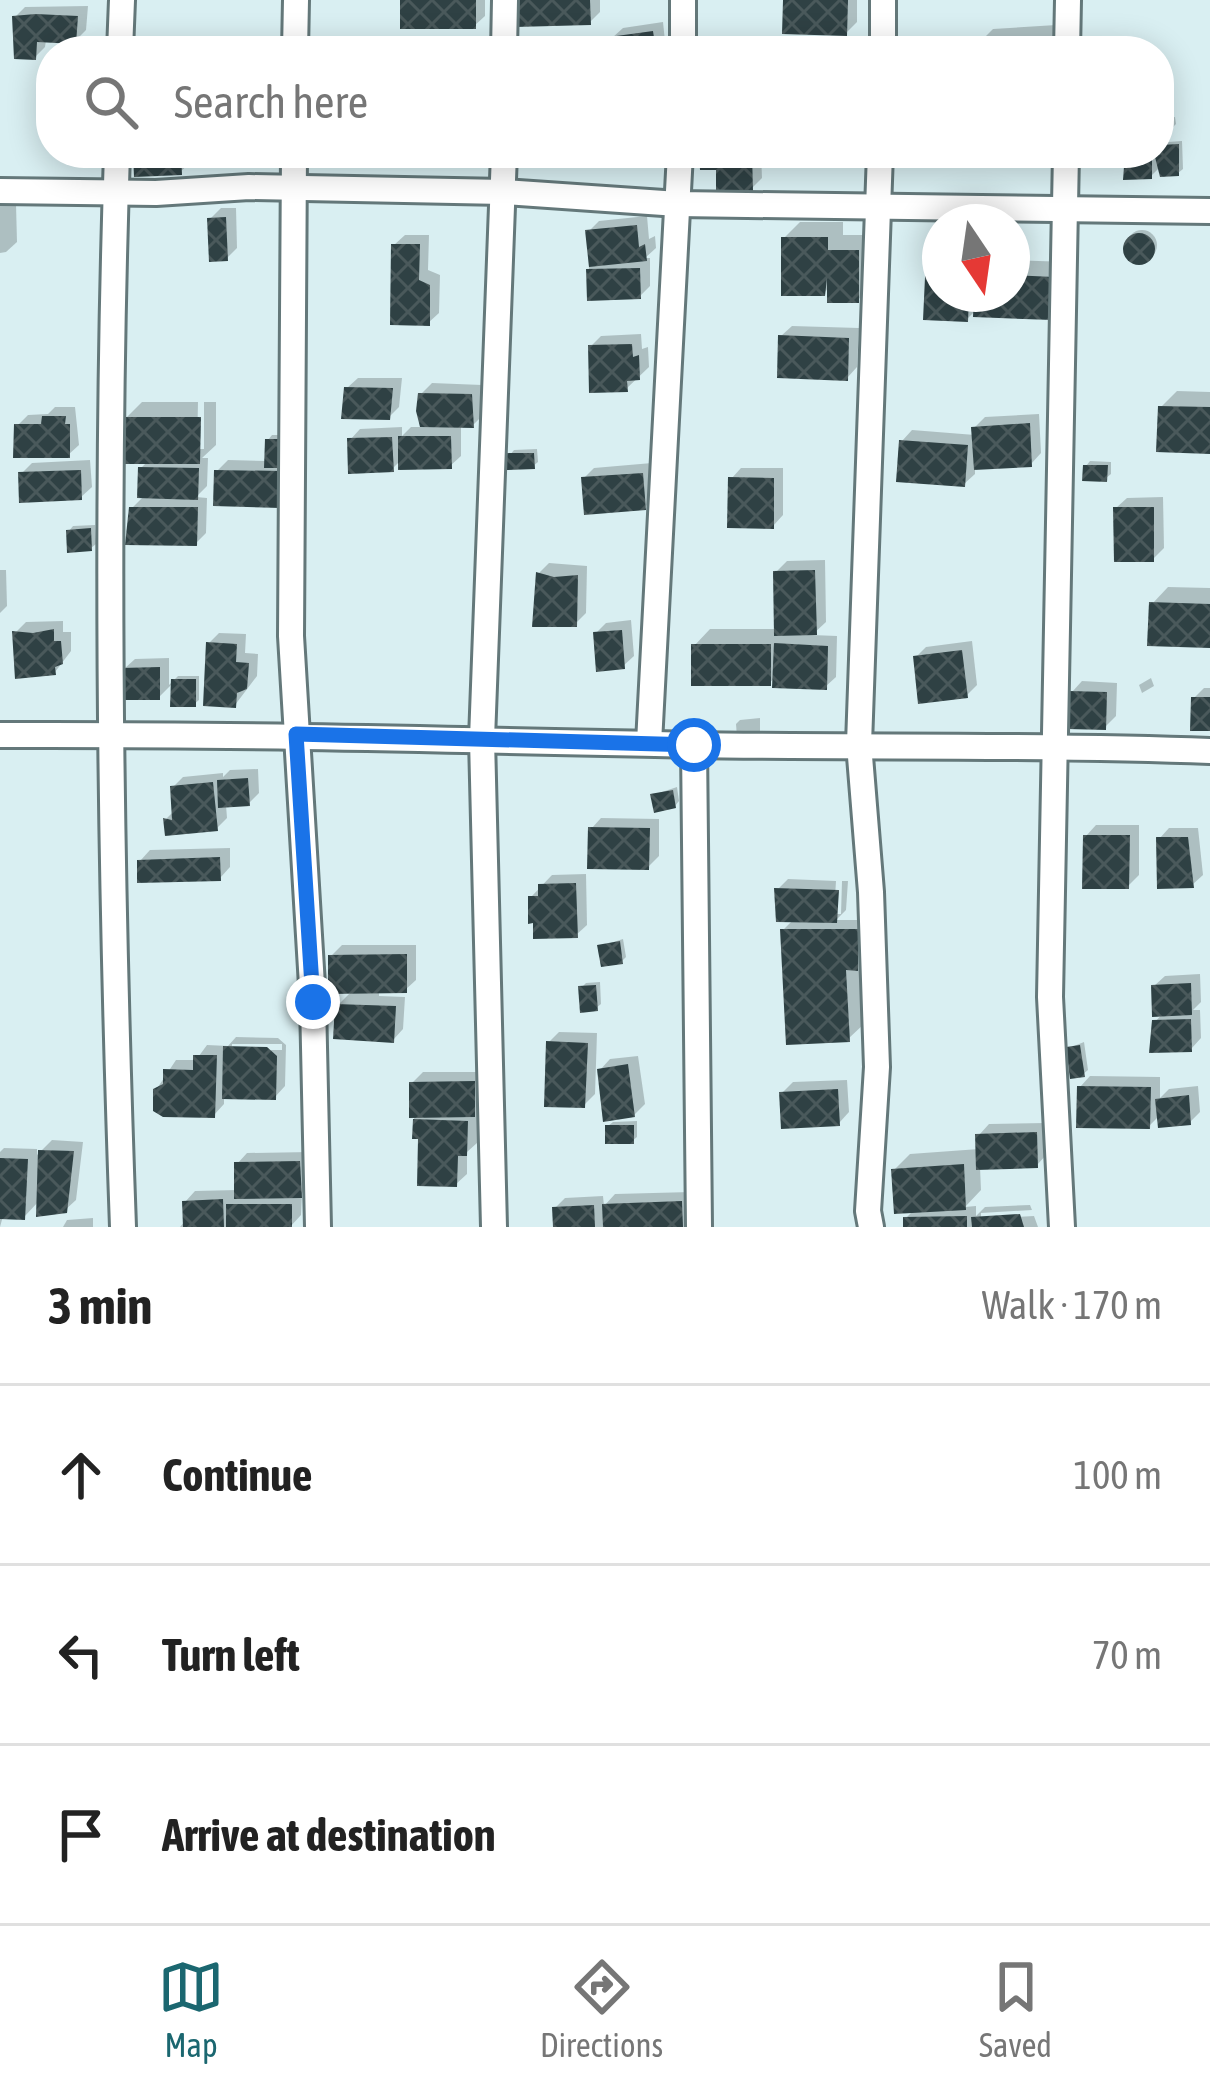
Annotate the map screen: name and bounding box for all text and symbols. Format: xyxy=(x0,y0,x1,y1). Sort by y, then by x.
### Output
search box xyxy=(36,36,1174,168)
icon: search xyxy=(78,69,144,135)
text: Search here xyxy=(174,76,368,128)
north arrow xyxy=(922,204,1030,312)
route start xyxy=(667,718,721,772)
route end xyxy=(286,975,340,1029)
text: 3 min xyxy=(48,1276,152,1335)
text: Walk · 170 m xyxy=(982,1283,1162,1327)
icon: ahead xyxy=(48,1442,114,1508)
text: Continue xyxy=(162,1449,313,1501)
text: 100 m xyxy=(1074,1453,1162,1497)
icon: left xyxy=(48,1622,114,1688)
text: Turn left xyxy=(162,1629,300,1681)
text: 70 m xyxy=(1092,1633,1162,1677)
icon: arrive xyxy=(48,1802,114,1868)
text: Arrive at destination xyxy=(162,1809,496,1861)
tab: Map xyxy=(158,1954,224,2064)
tab: Directions xyxy=(540,1954,663,2064)
tab: Saved xyxy=(979,1954,1052,2064)

